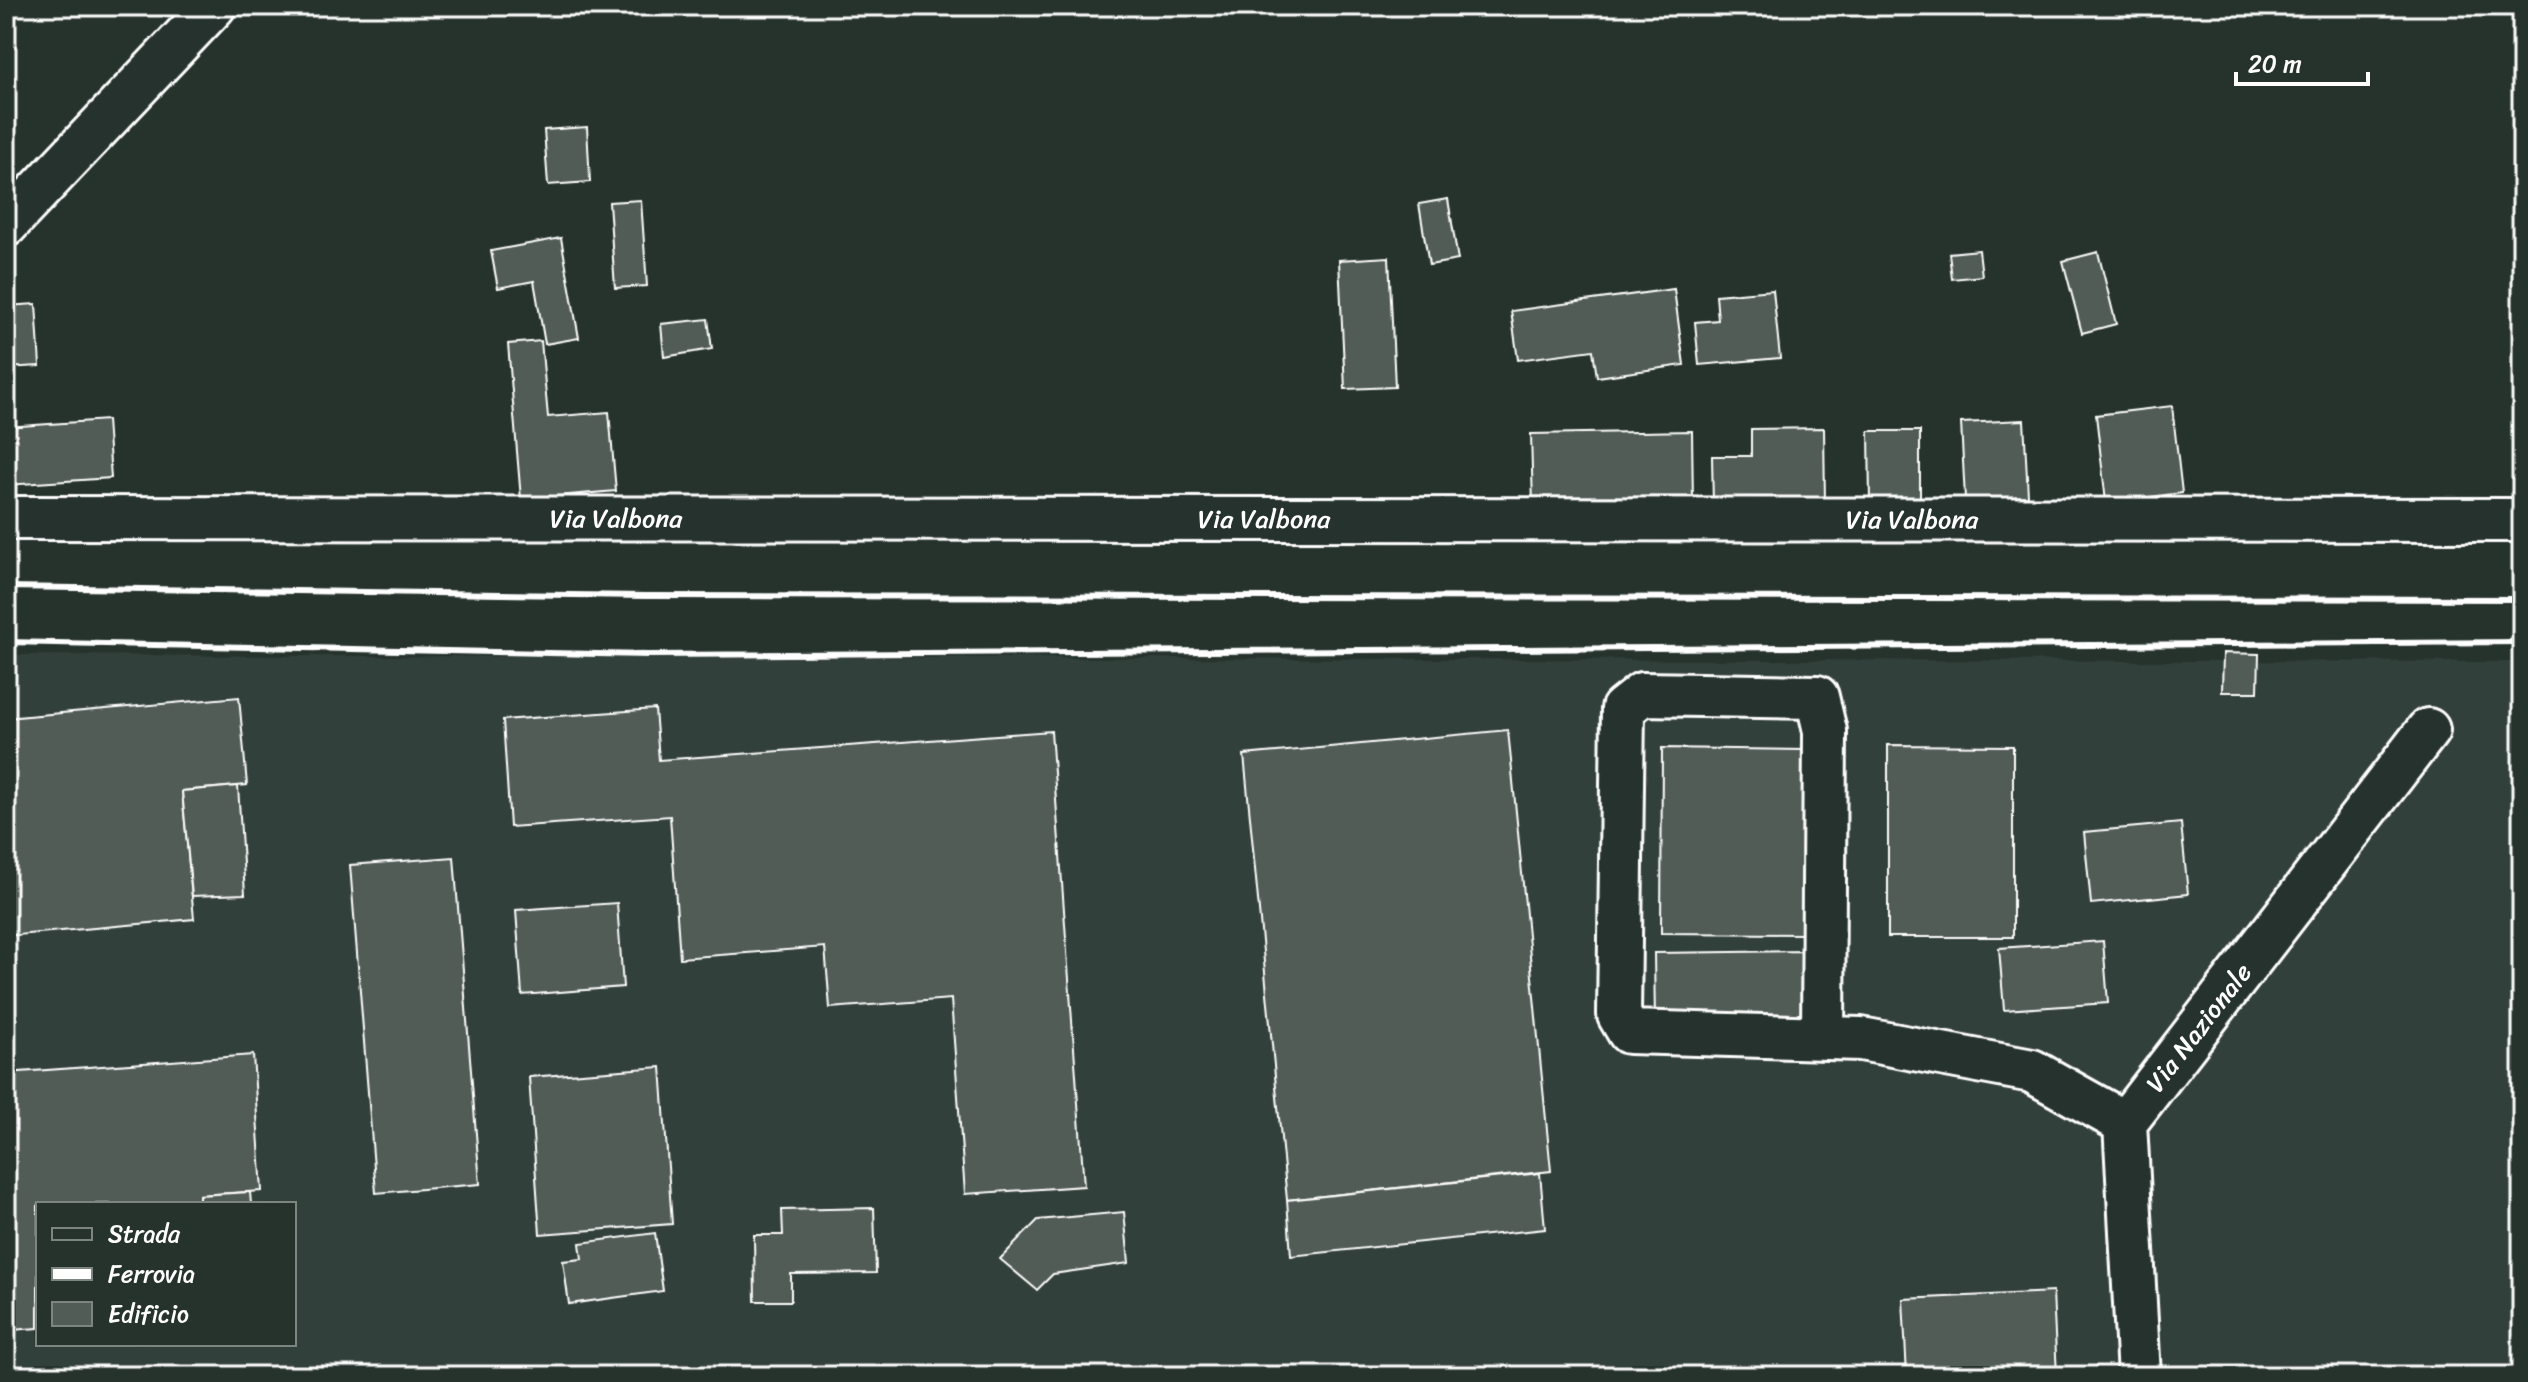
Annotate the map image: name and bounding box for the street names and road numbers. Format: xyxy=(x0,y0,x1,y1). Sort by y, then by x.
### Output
street label: Via Valbona xyxy=(550,495,683,542)
street label: Via Valbona xyxy=(1198,496,1331,542)
street label: Via Valbona xyxy=(1846,496,1979,543)
street label: Via Nazionale xyxy=(2133,952,2264,1103)

